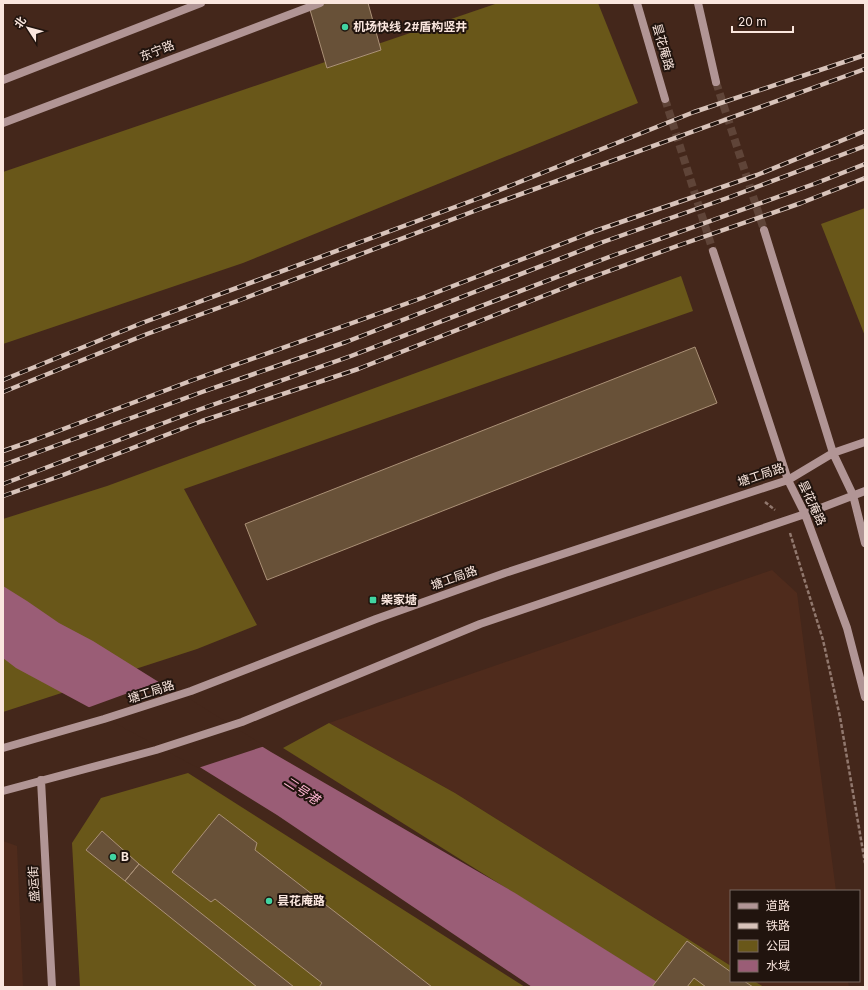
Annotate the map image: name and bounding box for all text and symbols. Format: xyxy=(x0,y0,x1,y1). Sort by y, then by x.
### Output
north arrow xyxy=(8,8,48,48)
scale bar xyxy=(732,8,793,34)
text: 北 xyxy=(11,14,29,31)
text: 20 m xyxy=(738,14,767,29)
place label: 机场快线 2#盾构竖井 xyxy=(353,19,467,34)
marker: 机场快线 2#盾构竖井 xyxy=(340,22,350,32)
street label: 昙花庵路 xyxy=(650,22,677,72)
street label: 东宁路 xyxy=(137,37,176,64)
street label: 塘工局路 xyxy=(736,460,786,489)
street label: 昙花庵路 xyxy=(796,478,829,528)
street label: 塘工局路 xyxy=(429,562,479,593)
place label: 柴家塘 xyxy=(381,592,417,607)
marker: 柴家塘 xyxy=(368,595,378,605)
street label: 塘工局路 xyxy=(126,677,176,706)
water label: 二号港 xyxy=(281,773,324,808)
place label: B xyxy=(121,849,129,864)
marker: B xyxy=(108,852,118,862)
street label: 盛运街 xyxy=(25,866,42,902)
legend xyxy=(730,890,860,982)
place label: 昙花庵路 xyxy=(277,893,325,908)
marker: 昙花庵路 xyxy=(264,896,274,906)
text: 道路 xyxy=(766,898,790,913)
text: 铁路 xyxy=(766,918,790,933)
text: 公园 xyxy=(766,938,790,953)
text: 水域 xyxy=(766,958,790,973)

